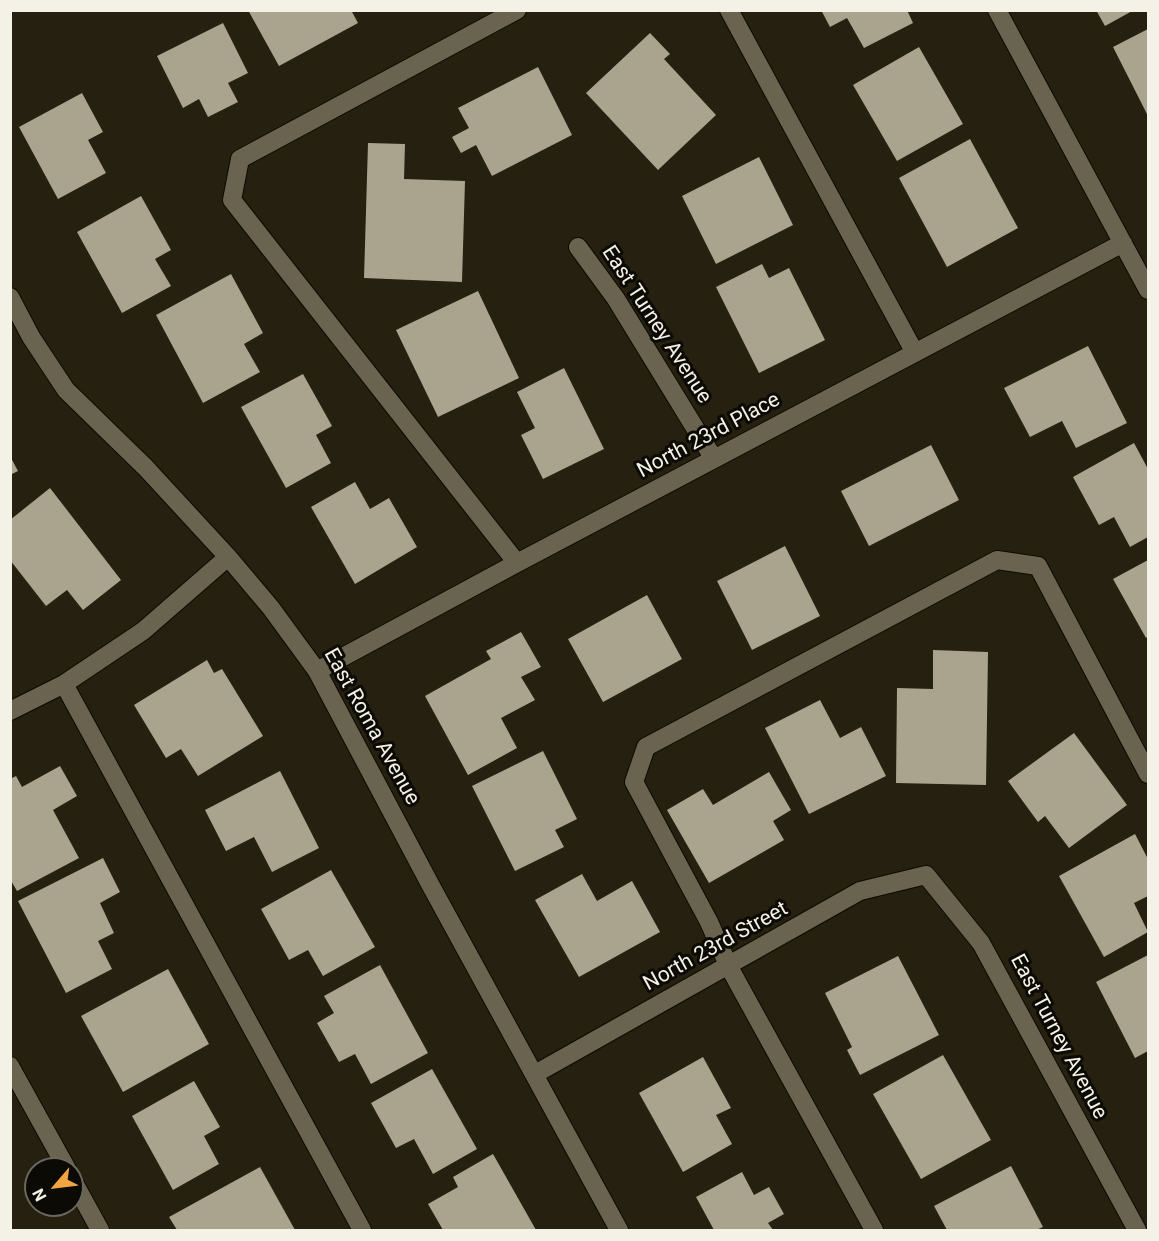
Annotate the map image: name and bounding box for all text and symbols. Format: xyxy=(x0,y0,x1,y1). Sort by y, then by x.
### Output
street label: East Turney Avenue xyxy=(596,241,716,409)
street label: North 23rd Place xyxy=(633,388,785,484)
street label: East Roma Avenue xyxy=(318,644,424,810)
street label: North 23rd Street xyxy=(639,897,793,997)
street label: East Turney Avenue xyxy=(1004,950,1112,1124)
north arrow xyxy=(24,1157,84,1217)
text: N xyxy=(28,1185,50,1204)

